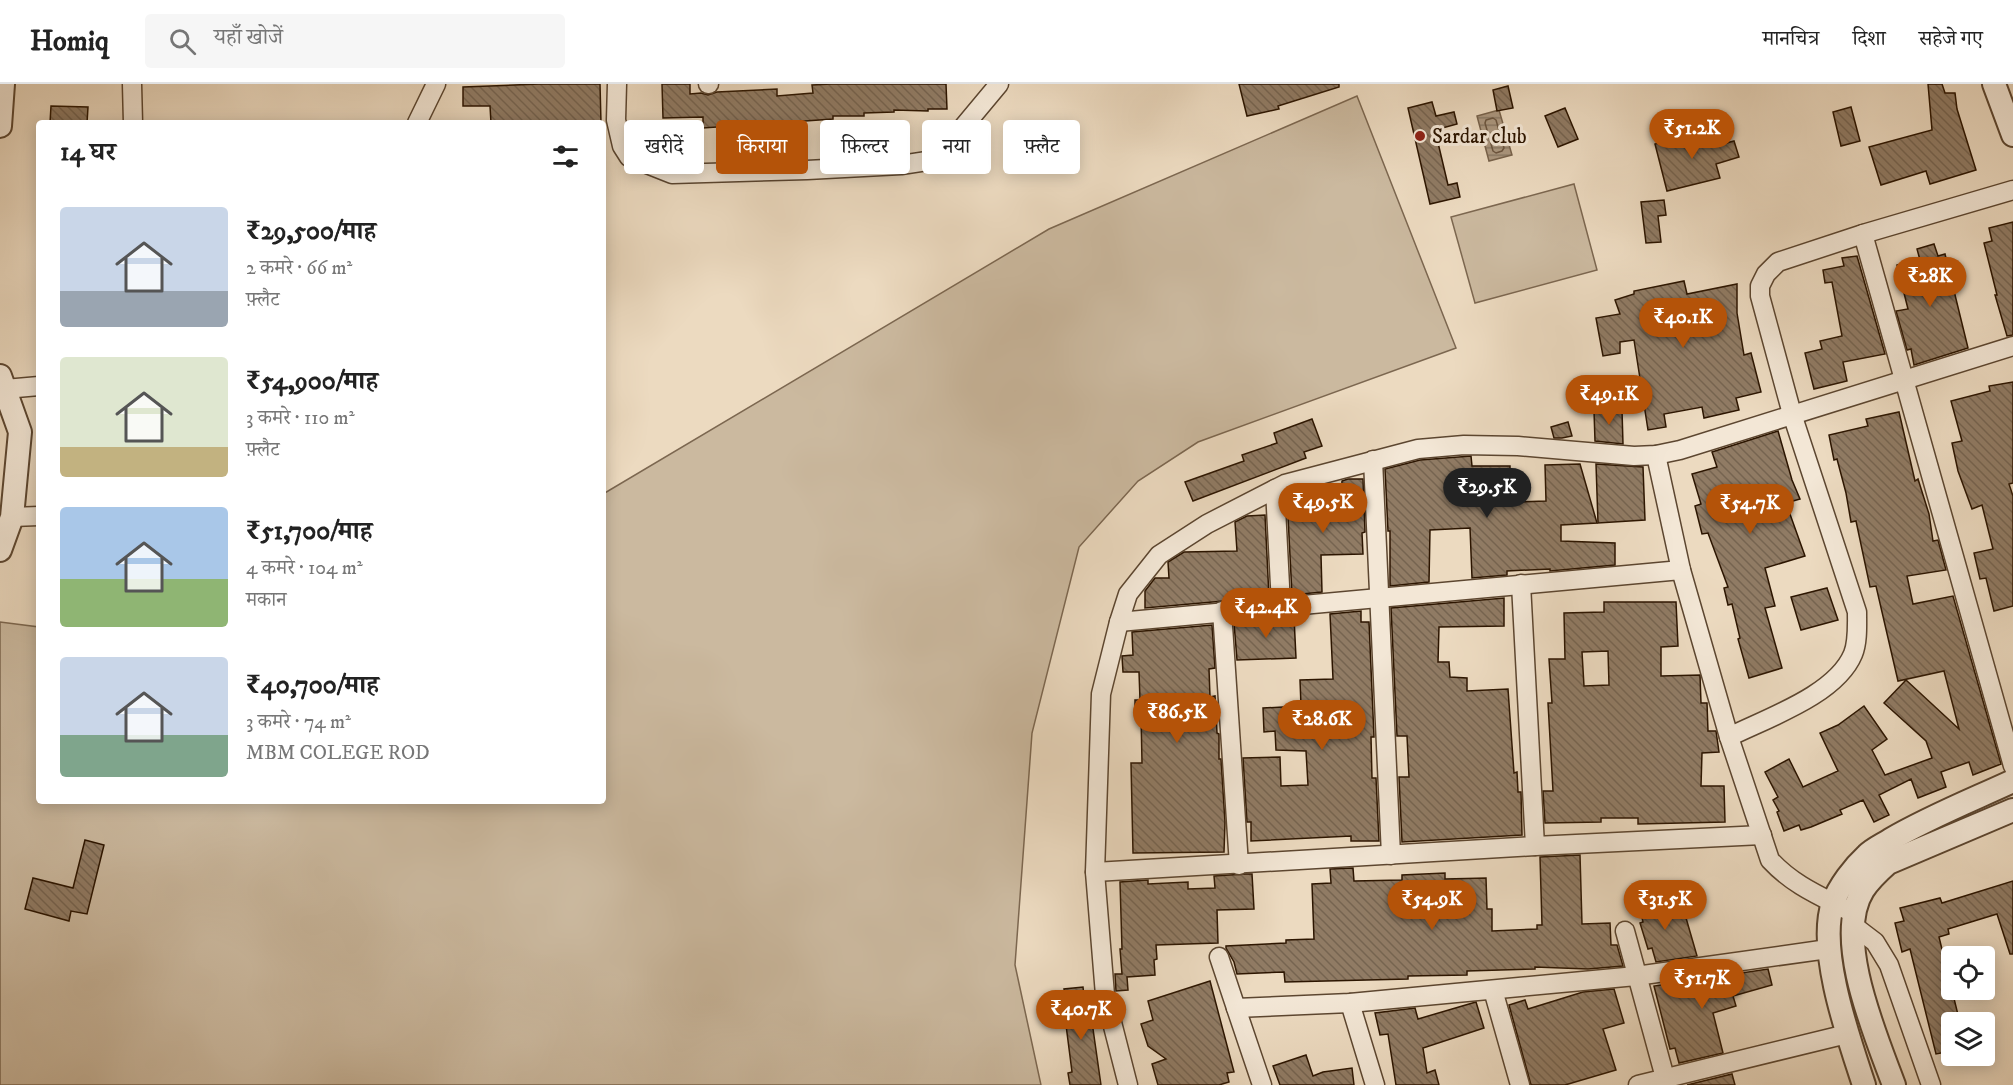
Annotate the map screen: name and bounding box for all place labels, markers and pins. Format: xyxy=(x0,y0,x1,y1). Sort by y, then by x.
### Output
pin: ₹51.2K xyxy=(1643,109,1741,160)
place label: Sardar club xyxy=(1432,124,1527,150)
marker: Sardar club xyxy=(1413,129,1427,143)
pin: ₹28K xyxy=(1894,257,1966,308)
pin: ₹40.1K xyxy=(1634,298,1732,349)
pin: ₹49.1K xyxy=(1560,375,1658,426)
pin: ₹29.5K xyxy=(1438,468,1536,519)
pin: ₹49.5K xyxy=(1274,483,1372,534)
pin: ₹54.7K xyxy=(1701,484,1799,535)
pin: ₹42.4K xyxy=(1217,588,1315,639)
pin: ₹86.5K xyxy=(1128,693,1226,744)
pin: ₹28.6K xyxy=(1273,700,1371,751)
pin: ₹54.9K xyxy=(1383,880,1481,931)
pin: ₹31.5K xyxy=(1616,880,1714,931)
pin: ₹51.7K xyxy=(1653,959,1751,1010)
pin: ₹40.7K xyxy=(1032,990,1130,1041)

